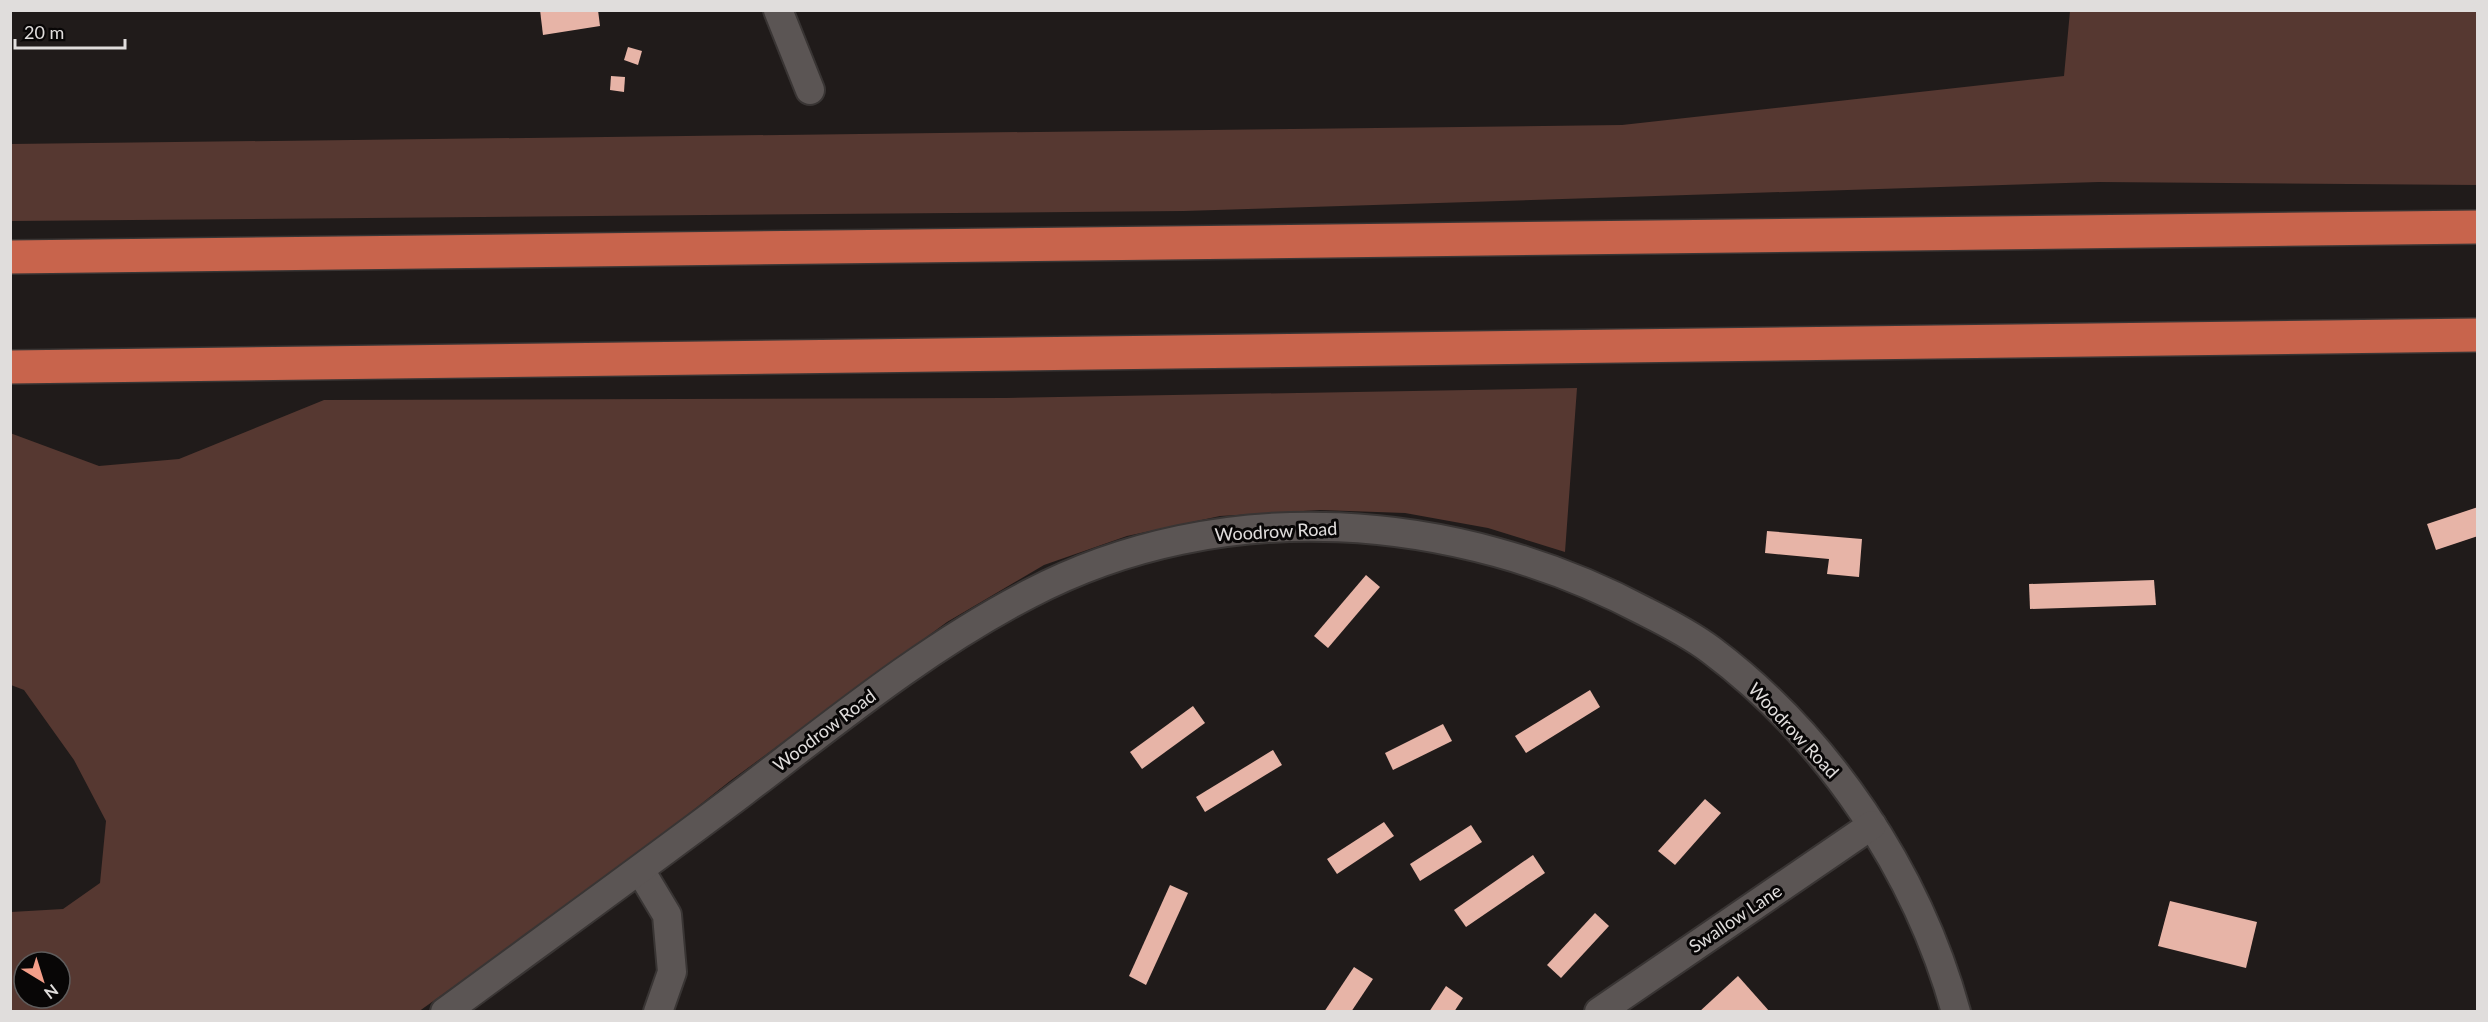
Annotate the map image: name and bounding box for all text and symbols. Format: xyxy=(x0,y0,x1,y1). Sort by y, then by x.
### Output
scale bar xyxy=(15,12,124,50)
text: 20 m xyxy=(24,21,64,43)
street label: Woodrow Road xyxy=(1214,517,1338,545)
street label: Woodrow Road xyxy=(1744,678,1844,782)
street label: Woodrow Road xyxy=(768,684,880,776)
street label: Swallow Lane xyxy=(1684,879,1786,957)
north arrow xyxy=(12,950,72,1010)
text: N xyxy=(41,981,62,1003)

